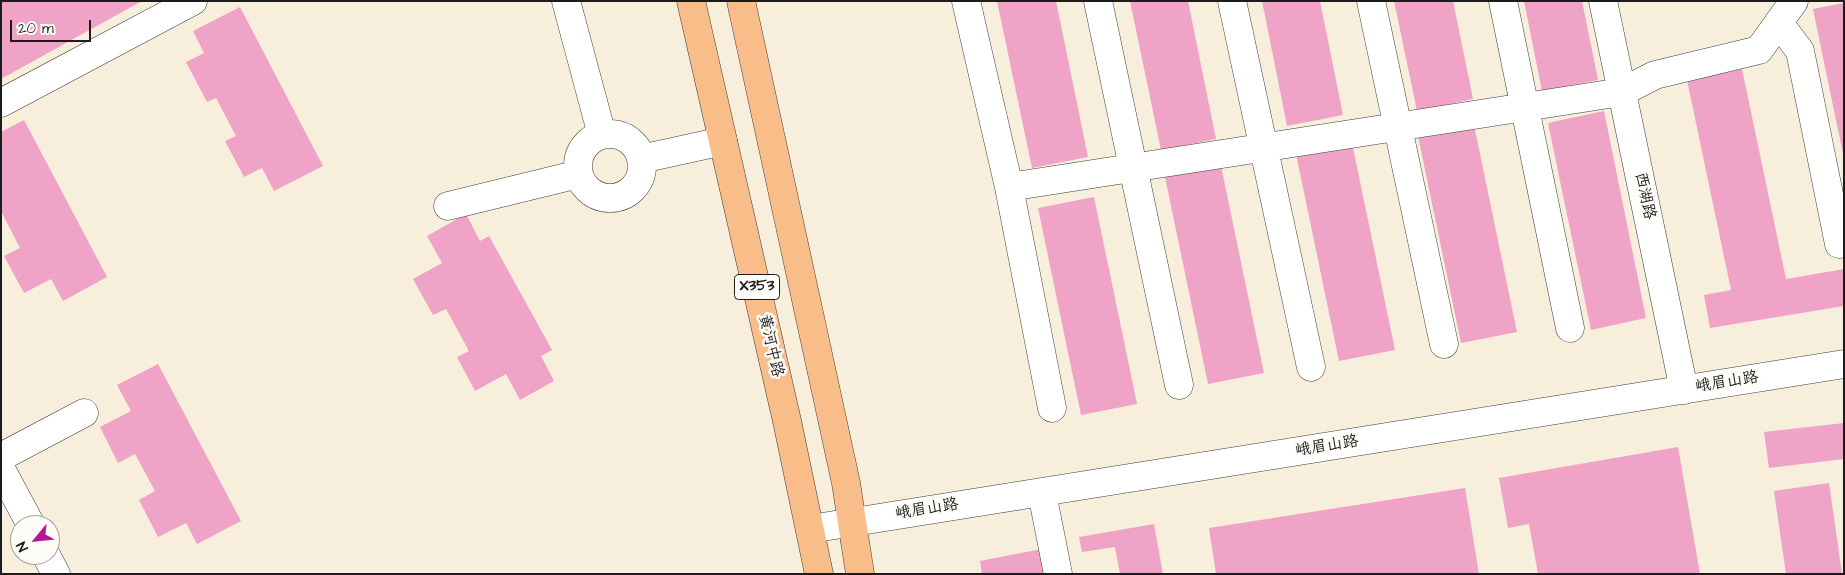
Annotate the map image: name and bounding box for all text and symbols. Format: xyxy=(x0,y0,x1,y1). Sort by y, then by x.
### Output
scale bar xyxy=(12,10,94,42)
text: 20 m xyxy=(18,18,54,39)
street label: 西湖路 xyxy=(1630,171,1658,221)
road number: X353 xyxy=(734,274,780,300)
street label: 黄河中路 xyxy=(753,313,787,379)
street label: 峨眉山路 xyxy=(1694,369,1760,397)
street label: 峨眉山路 xyxy=(1294,433,1360,461)
street label: 峨眉山路 xyxy=(894,496,960,524)
north arrow xyxy=(10,515,60,565)
text: N xyxy=(12,538,34,555)

